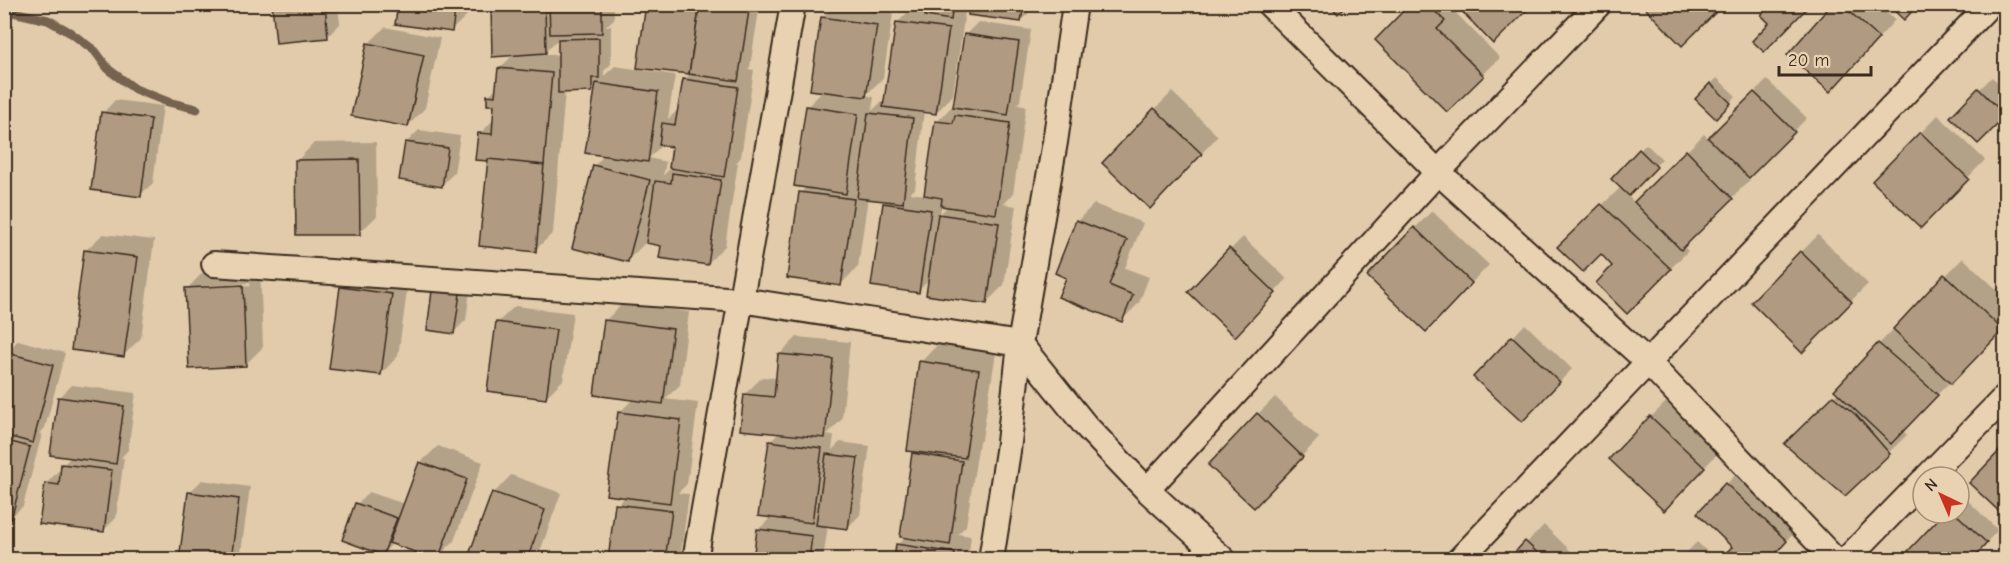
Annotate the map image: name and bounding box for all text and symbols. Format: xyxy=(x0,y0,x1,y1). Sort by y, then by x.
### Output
scale bar xyxy=(1779,39,1870,77)
text: 20 m xyxy=(1788,50,1829,71)
north arrow xyxy=(1911,465,1971,525)
text: N xyxy=(1921,475,1941,495)

